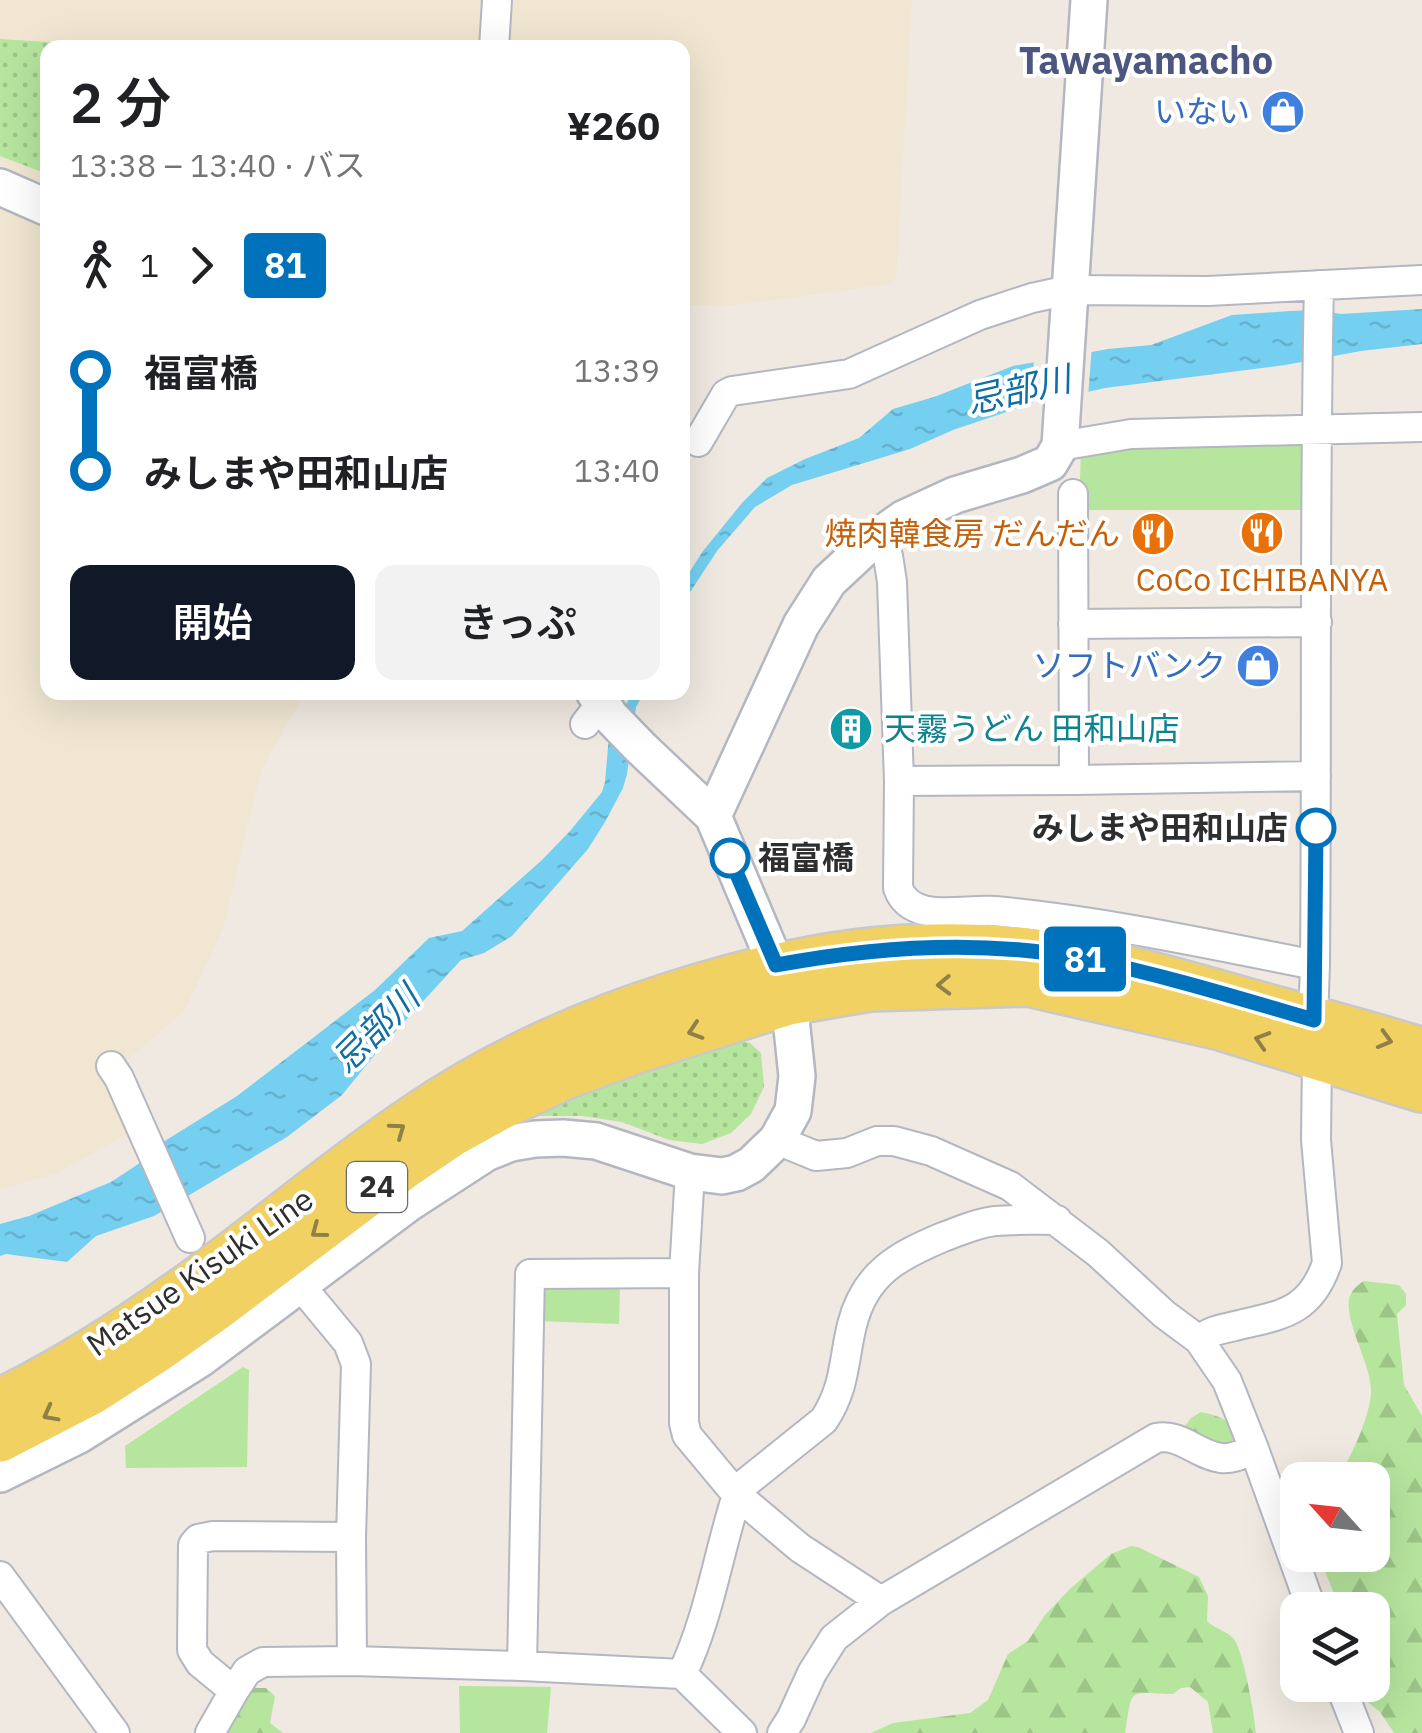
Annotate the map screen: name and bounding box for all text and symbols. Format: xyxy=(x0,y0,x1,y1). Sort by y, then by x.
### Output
district label: Tawayamacho xyxy=(1019,35,1273,84)
text: 2 分 xyxy=(70,67,171,138)
shop icon: いない xyxy=(1260,89,1306,135)
place label: いない xyxy=(1154,90,1250,132)
text: ¥260 xyxy=(567,101,660,150)
text: 13:38 – 13:40 · バス xyxy=(70,144,366,186)
icon: walk xyxy=(70,238,125,293)
icon: forward xyxy=(174,238,229,293)
text: 81 xyxy=(264,242,306,288)
text: 1 xyxy=(140,244,159,286)
text: 福富橋 xyxy=(144,348,258,397)
text: 13:39 xyxy=(574,349,660,391)
water label: 忌部川 xyxy=(962,354,1079,423)
text: みしまや田和山店 xyxy=(144,448,448,497)
text: 13:40 xyxy=(574,449,660,491)
restaurant icon: CoCo ICHIBANYA xyxy=(1239,510,1285,556)
restaurant icon: 焼肉韓食房 だんだん xyxy=(1130,511,1176,557)
place label: 焼肉韓食房 だんだん xyxy=(824,512,1120,554)
place label: CoCo ICHIBANYA xyxy=(1136,558,1388,600)
button: 開始 xyxy=(70,565,355,680)
button: きっぷ xyxy=(375,565,660,680)
shop icon: ソフトバンク xyxy=(1235,643,1281,689)
place label: ソフトバンク xyxy=(1032,644,1226,686)
building icon: 天霧うどん 田和山店 xyxy=(828,706,874,752)
place label: 天霧うどん 田和山店 xyxy=(884,707,1180,749)
place label: みしまや田和山店 xyxy=(1032,806,1288,848)
marker: みしまや田和山店 xyxy=(1297,809,1335,847)
place label: 福富橋 xyxy=(758,836,854,878)
marker: 福富橋 xyxy=(711,839,749,877)
line badge: 81 xyxy=(1040,926,1130,992)
text: 81 xyxy=(1064,936,1106,982)
water label: 忌部川 xyxy=(322,972,432,1082)
one-way arrow xyxy=(935,974,951,995)
one-way arrow xyxy=(687,1020,704,1040)
one-way arrow xyxy=(1376,1028,1393,1049)
one-way arrow xyxy=(1254,1031,1271,1052)
one-way arrow xyxy=(386,1123,405,1142)
road number: 24 xyxy=(347,1162,407,1212)
street label: Matsue Kisuki Line xyxy=(78,1177,321,1365)
one-way arrow xyxy=(311,1219,329,1236)
one-way arrow xyxy=(42,1401,60,1421)
north arrow xyxy=(1280,1462,1390,1572)
map controls xyxy=(1280,1462,1390,1702)
button: layers xyxy=(1280,1592,1390,1702)

